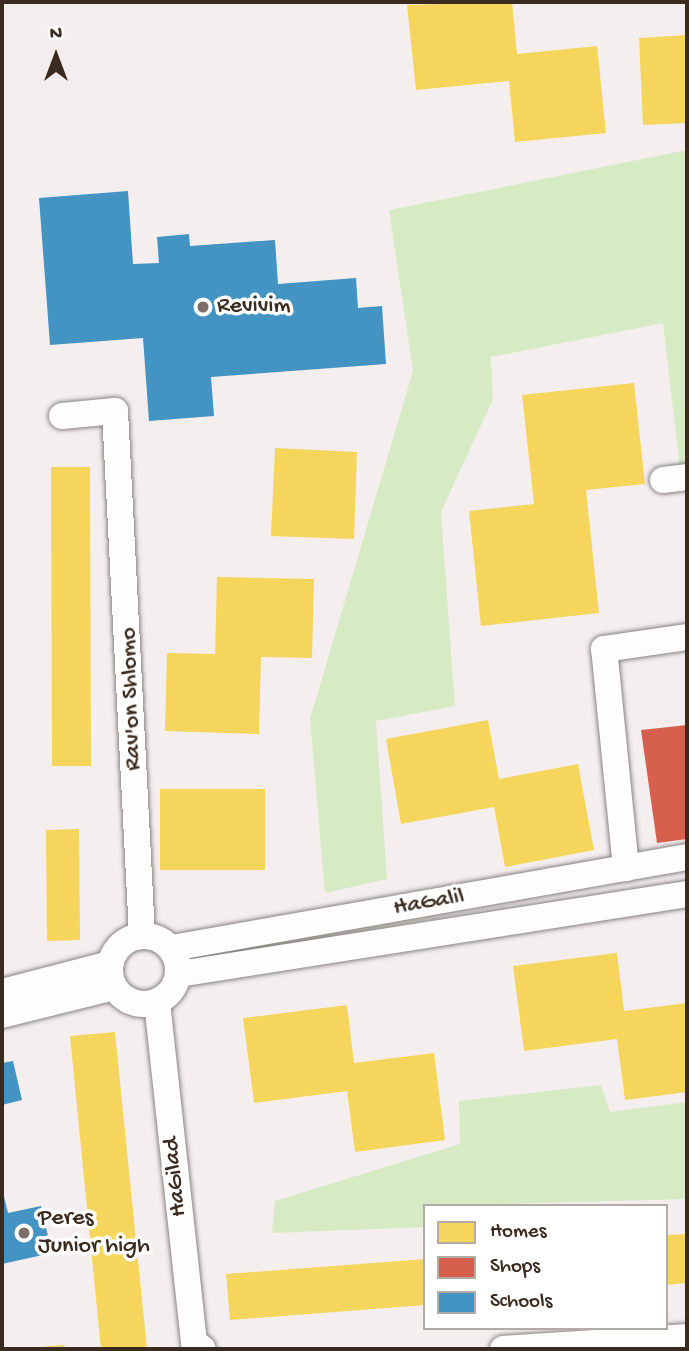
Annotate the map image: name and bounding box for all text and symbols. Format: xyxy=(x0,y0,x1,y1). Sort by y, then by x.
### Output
north arrow xyxy=(21,21,91,91)
text: N xyxy=(50,23,62,46)
place label: Revivim xyxy=(217,293,291,321)
marker: Revivim xyxy=(195,299,211,315)
street label: Rav'on Shlomo xyxy=(115,627,149,771)
street label: HaGalil xyxy=(391,883,467,923)
street label: HaGilad xyxy=(157,1136,195,1218)
legend xyxy=(423,1204,668,1330)
place label: Peres Junior high xyxy=(38,1205,150,1261)
text: Homes xyxy=(490,1220,546,1245)
marker: Peres Junior high xyxy=(16,1225,32,1241)
text: Shops xyxy=(490,1255,540,1280)
text: Schools xyxy=(490,1290,552,1315)

